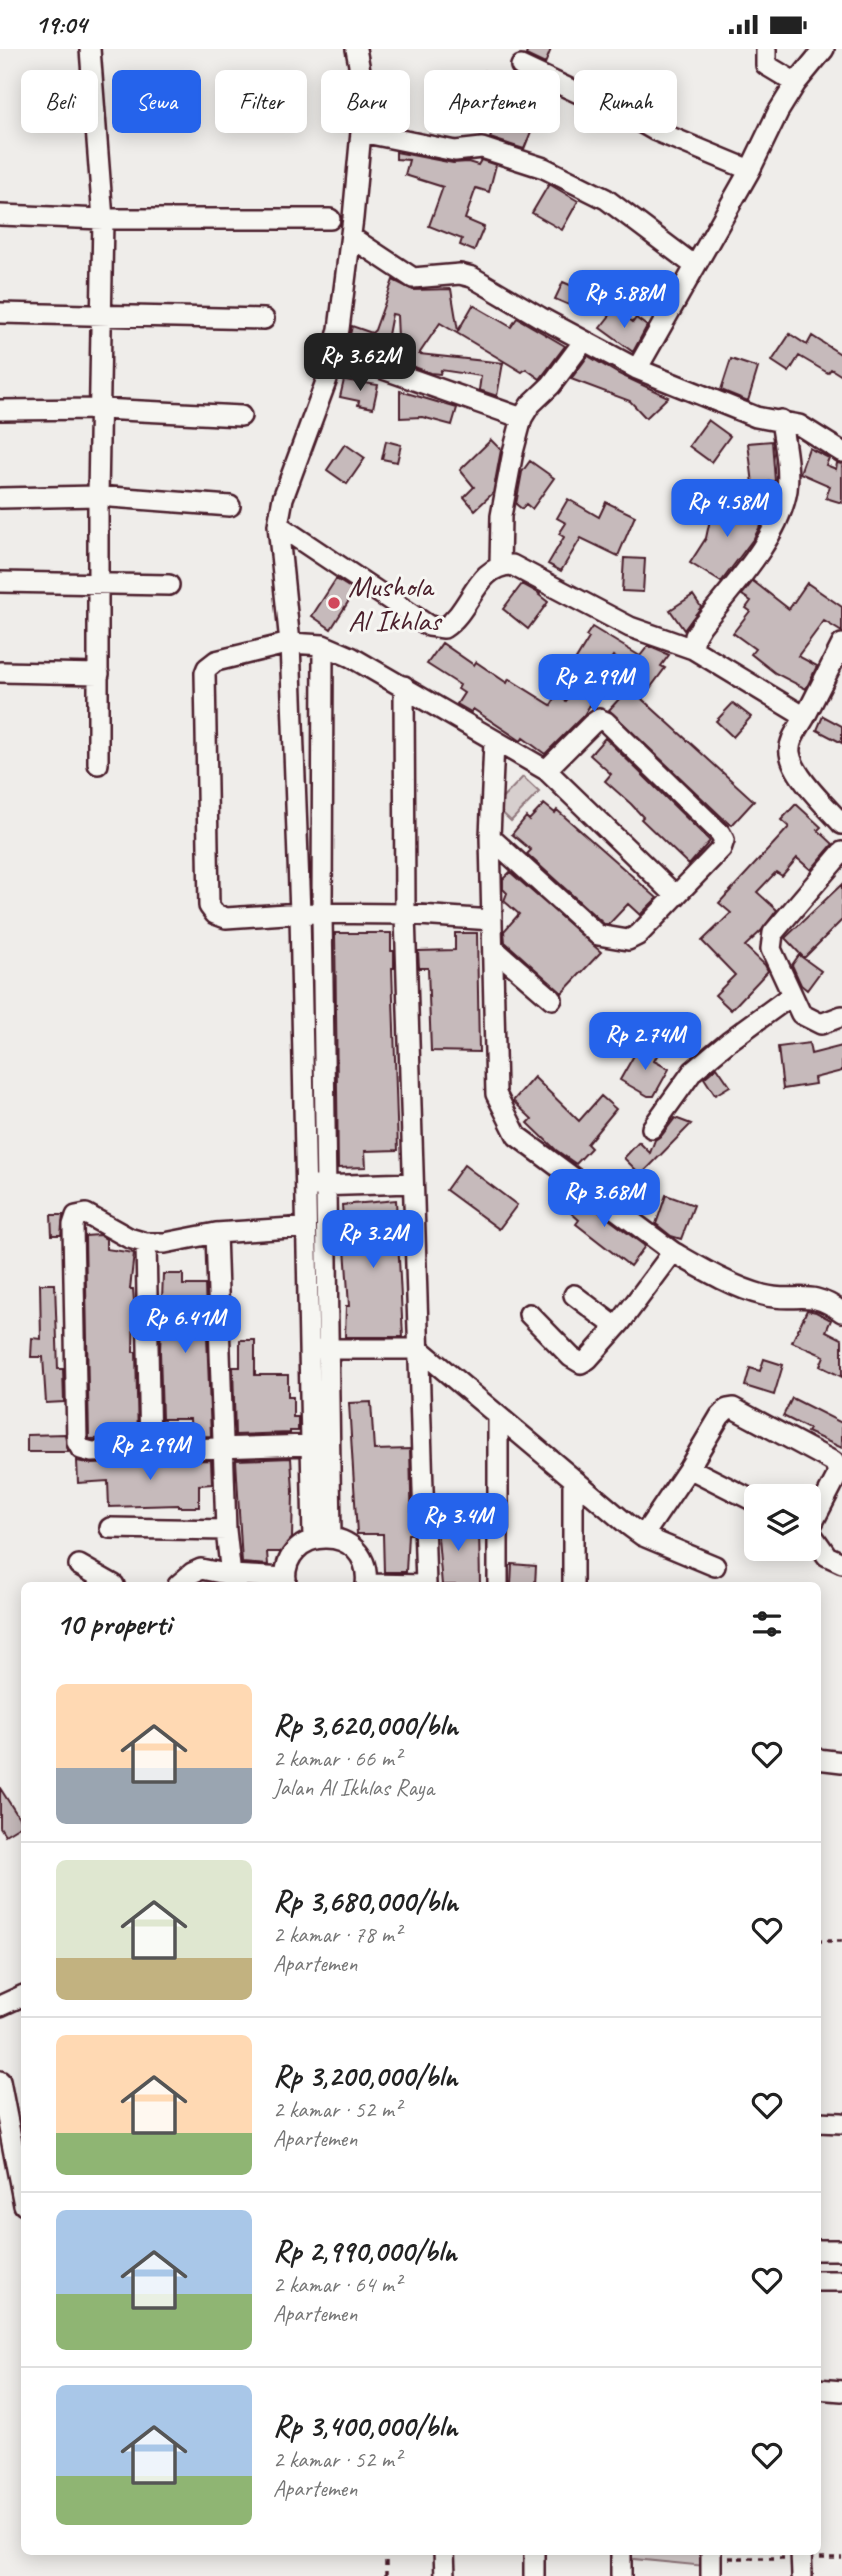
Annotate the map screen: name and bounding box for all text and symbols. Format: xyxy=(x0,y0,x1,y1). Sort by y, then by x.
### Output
text: 19:04 xyxy=(35,8,87,41)
chip: Beli xyxy=(21,70,98,133)
chip: Sewa xyxy=(112,70,201,133)
chip: Filter xyxy=(215,70,307,133)
chip: Baru xyxy=(321,70,410,133)
chip: Apartemen xyxy=(424,70,560,133)
chip: Rumah xyxy=(574,70,677,133)
pin: Rp 5.88M xyxy=(552,271,696,330)
text: Rp 5.88M xyxy=(584,278,664,307)
pin: Rp 3.62M xyxy=(288,333,432,393)
text: Rp 3.62M xyxy=(320,341,400,370)
pin: Rp 4.58M xyxy=(655,479,799,539)
text: Rp 4.58M xyxy=(687,487,767,516)
place label: Mushola Al Ikhlas xyxy=(348,567,443,639)
marker: Mushola Al Ikhlas xyxy=(326,595,342,611)
pin: Rp 2.99M xyxy=(522,655,666,714)
text: Rp 2.99M xyxy=(554,662,634,691)
pin: Rp 2.74M xyxy=(573,1013,717,1072)
text: Rp 2.74M xyxy=(605,1020,685,1049)
pin: Rp 3.68M xyxy=(532,1169,676,1229)
text: Rp 3.68M xyxy=(564,1177,644,1206)
pin: Rp 3.2M xyxy=(308,1211,438,1270)
text: Rp 3.2M xyxy=(338,1218,408,1247)
pin: Rp 6.41M xyxy=(113,1295,257,1355)
text: Rp 6.41M xyxy=(145,1303,225,1332)
pin: Rp 2.99M xyxy=(78,1423,222,1482)
text: Rp 2.99M xyxy=(110,1430,190,1459)
map controls xyxy=(744,1484,821,1561)
button: layers xyxy=(744,1484,821,1561)
pin: Rp 3.4M xyxy=(393,1493,523,1553)
text: Rp 3.4M xyxy=(423,1501,493,1530)
text: 10 properti xyxy=(56,1605,171,1643)
icon: filters xyxy=(748,1605,786,1643)
text: Rp 3,620,000/bln xyxy=(273,1706,458,1744)
icon: home xyxy=(112,1712,196,1796)
icon: heart xyxy=(748,1735,786,1773)
text: 2 kamar · 66 m² xyxy=(273,1744,401,1773)
text: Jalan Al Ikhlas Raya xyxy=(273,1773,434,1802)
text: Rp 3,680,000/bln xyxy=(273,1882,458,1920)
icon: home xyxy=(112,1888,196,1972)
icon: heart xyxy=(748,1911,786,1949)
text: 2 kamar · 78 m² xyxy=(273,1920,401,1949)
text: Apartemen xyxy=(273,1949,357,1978)
text: Rp 3,200,000/bln xyxy=(273,2057,457,2095)
icon: home xyxy=(112,2063,196,2147)
icon: heart xyxy=(748,2086,786,2124)
text: 2 kamar · 52 m² xyxy=(273,2095,401,2124)
text: Apartemen xyxy=(273,2124,357,2153)
text: Rp 2,990,000/bln xyxy=(273,2232,457,2270)
icon: home xyxy=(112,2238,196,2322)
icon: heart xyxy=(748,2261,786,2299)
text: 2 kamar · 64 m² xyxy=(273,2270,401,2299)
text: Apartemen xyxy=(273,2299,357,2328)
text: Rp 3,400,000/bln xyxy=(273,2407,457,2445)
icon: home xyxy=(112,2413,196,2497)
icon: heart xyxy=(748,2436,786,2474)
text: 2 kamar · 52 m² xyxy=(273,2445,401,2474)
text: Apartemen xyxy=(273,2474,357,2503)

